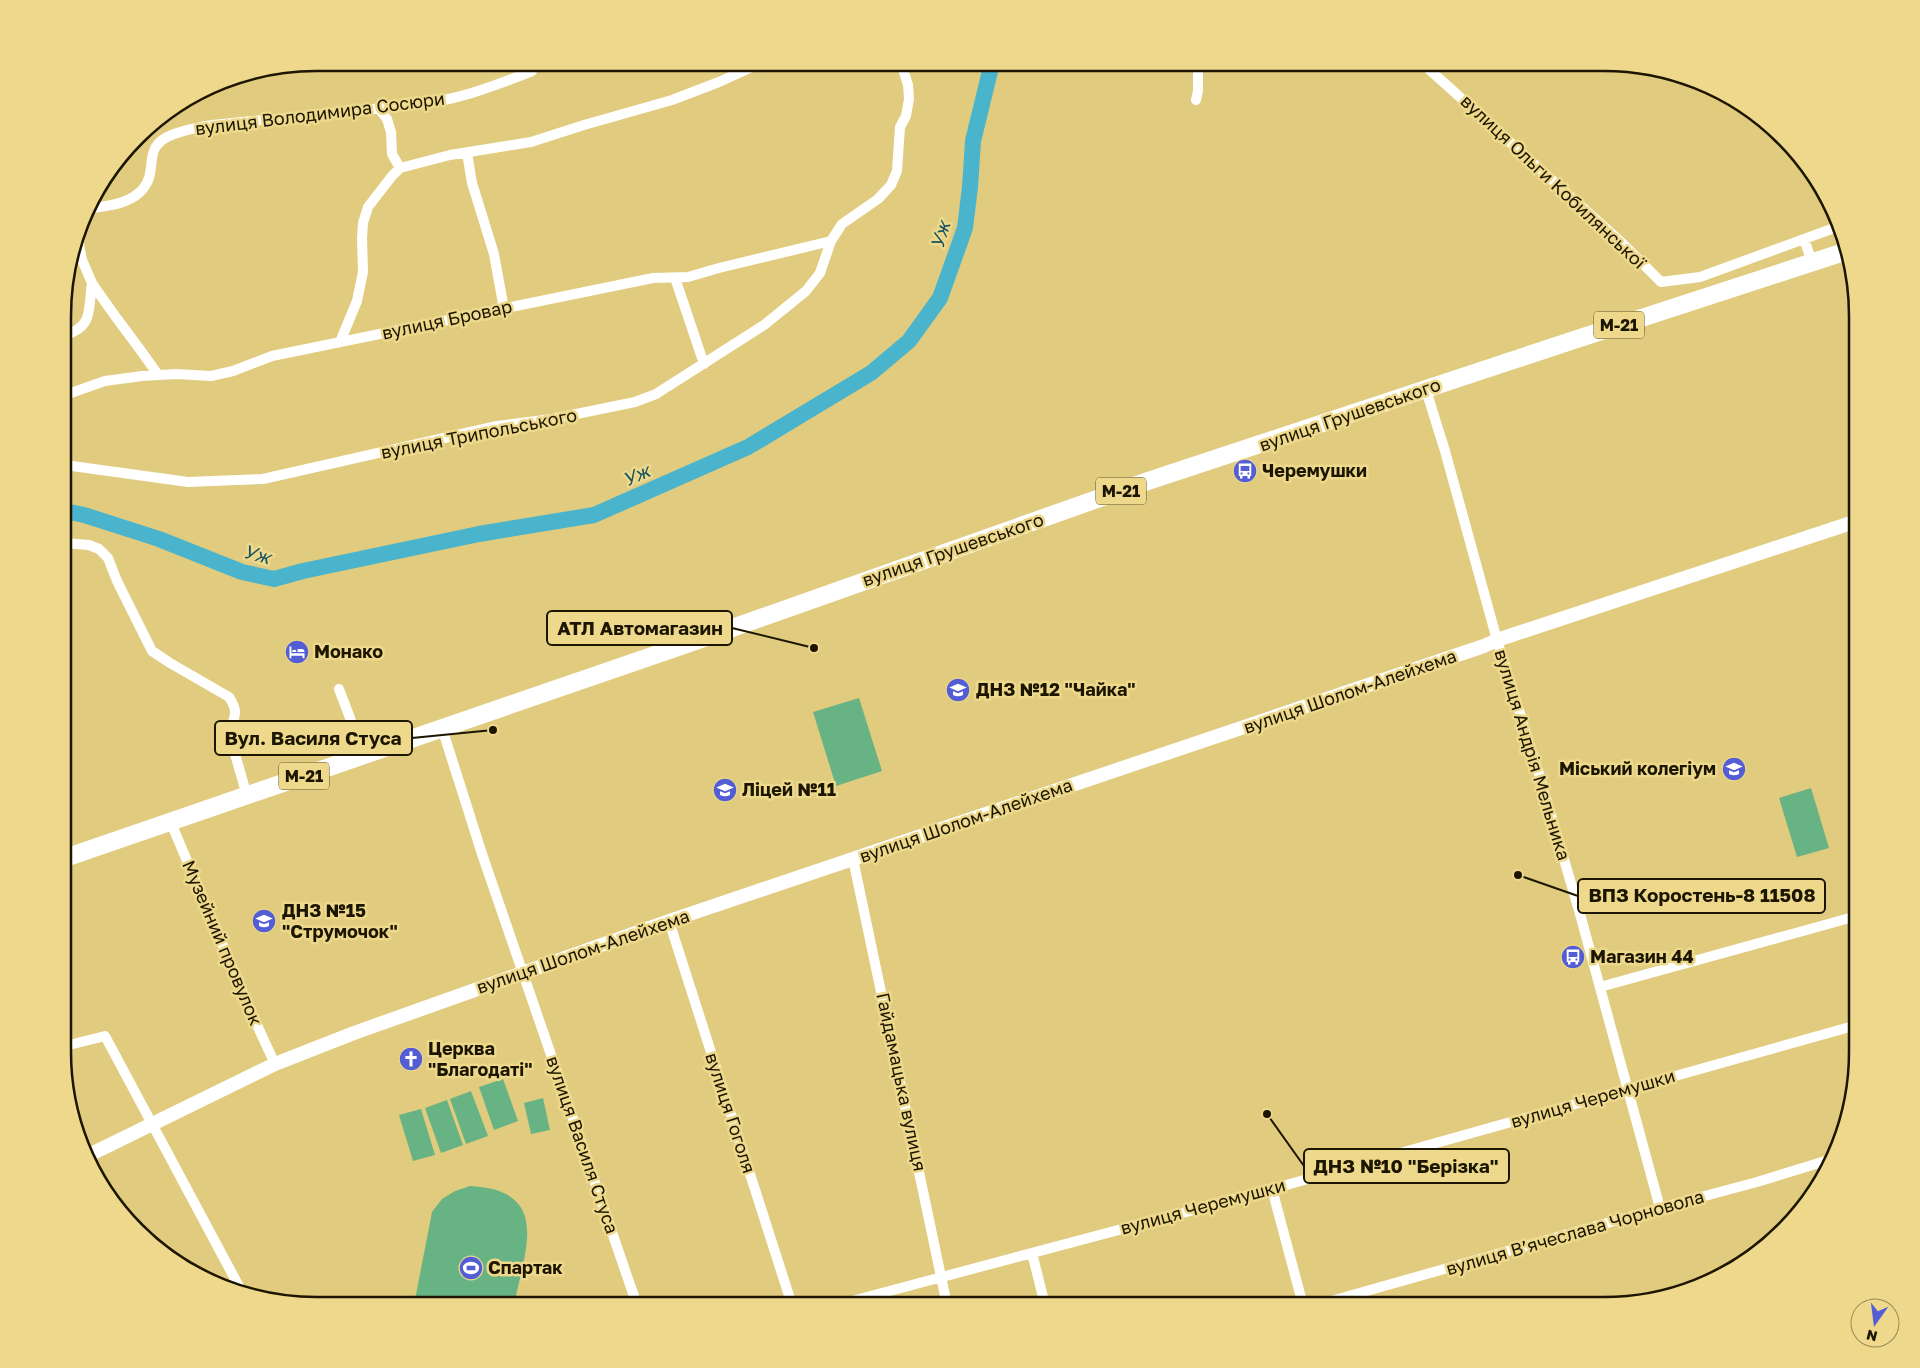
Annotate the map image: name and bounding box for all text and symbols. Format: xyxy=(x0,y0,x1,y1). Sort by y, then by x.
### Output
street label: вулиця Володимира Сосюри xyxy=(194,87,446,139)
street label: вулиця Ольги Кобилянської xyxy=(1457,90,1652,274)
water label: Уж xyxy=(924,216,955,251)
street label: вулиця Бровар xyxy=(380,294,514,344)
road number: М-21 xyxy=(1594,312,1644,338)
street label: вулиця Грушевського xyxy=(1256,373,1443,455)
street label: вулиця Трипольського xyxy=(379,403,579,463)
water label: Уж xyxy=(619,457,656,491)
bus stop icon: Черемушки xyxy=(1232,458,1258,484)
place label: Черемушки xyxy=(1262,459,1367,481)
road number: М-21 xyxy=(1096,478,1146,504)
street label: вулиця Грушевського xyxy=(859,508,1046,590)
water label: Уж xyxy=(241,539,276,569)
callout: АТЛ Автомагазин xyxy=(547,611,732,645)
text: АТЛ Автомагазин xyxy=(557,616,723,639)
hotel icon: Монако xyxy=(284,639,310,665)
place label: Монако xyxy=(314,640,383,662)
street label: вулиця Шолом-Алейхема xyxy=(1240,644,1459,738)
street label: вулиця Андрія Мельника xyxy=(1490,646,1576,863)
school or university icon: ДНЗ №12 "Чайка" xyxy=(945,677,971,703)
place label: ДНЗ №12 "Чайка" xyxy=(976,678,1136,700)
callout: Вул. Василя Стуса xyxy=(215,721,412,755)
text: Вул. Василя Стуса xyxy=(224,726,402,749)
school or university icon: Міський колегіум xyxy=(1721,756,1747,782)
place label: Міський колегіум xyxy=(1559,757,1716,779)
road number: М-21 xyxy=(279,762,329,789)
street label: вулиця Шолом-Алейхема xyxy=(856,773,1075,867)
school or university icon: Ліцей №11 xyxy=(712,777,738,803)
place label: Ліцей №11 xyxy=(742,778,836,800)
street label: Музейний провулок xyxy=(178,857,268,1029)
callout: ВПЗ Коростень-8 11508 xyxy=(1578,879,1825,913)
text: ВПЗ Коростень-8 11508 xyxy=(1588,883,1816,906)
place label: ДНЗ №15 "Струмочок" xyxy=(282,899,398,942)
street label: вулиця Шолом-Алейхема xyxy=(473,904,692,998)
school or university icon: ДНЗ №15 "Струмочок" xyxy=(251,908,277,934)
bus stop icon: Магазин 44 xyxy=(1560,944,1586,970)
place label: Магазин 44 xyxy=(1590,945,1694,967)
street label: Гайдамацька вулиця xyxy=(872,991,932,1173)
place label: Церква "Благодаті" xyxy=(428,1037,533,1080)
church icon: Церква "Благодаті" xyxy=(398,1046,424,1072)
street label: вулиця Гоголя xyxy=(701,1050,761,1176)
street label: вулиця Василя Стуса xyxy=(542,1053,624,1236)
street label: вулиця Черемушки xyxy=(1508,1064,1678,1132)
callout: ДНЗ №10 "Берізка" xyxy=(1304,1149,1509,1183)
text: ДНЗ №10 "Берізка" xyxy=(1314,1154,1498,1177)
street label: вулиця Черемушки xyxy=(1118,1173,1288,1239)
street label: вулиця Вʼячеслава Чорновола xyxy=(1443,1185,1706,1279)
sports icon: Спартак xyxy=(458,1255,484,1281)
place label: Спартак xyxy=(488,1256,563,1278)
north arrow xyxy=(1850,1298,1900,1348)
text: N xyxy=(1865,1327,1879,1346)

